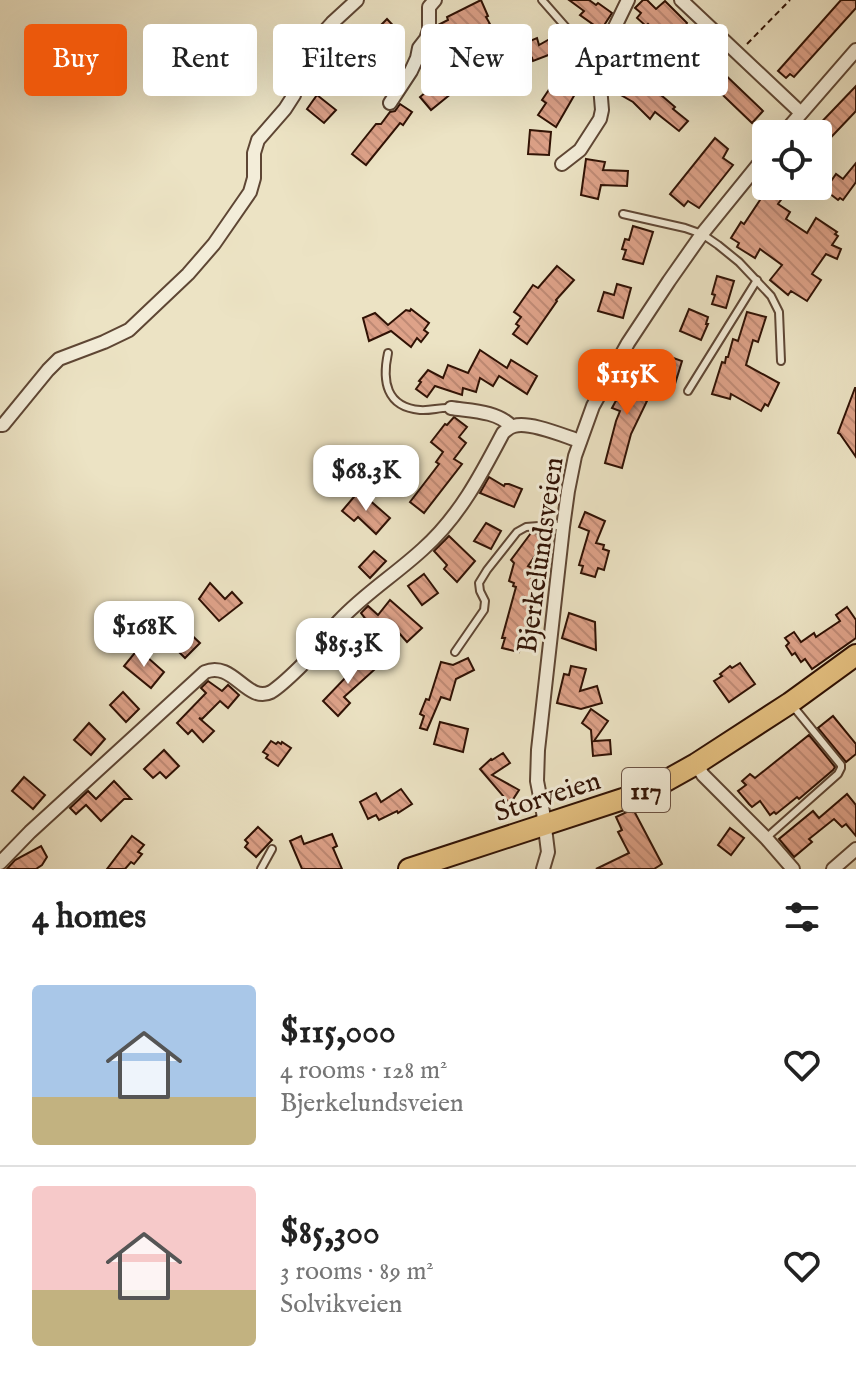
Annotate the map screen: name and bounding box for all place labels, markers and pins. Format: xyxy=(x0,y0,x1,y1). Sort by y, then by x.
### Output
pin: $115K xyxy=(571,349,683,417)
pin: $68.3K xyxy=(301,445,431,513)
pin: $168K xyxy=(88,601,200,669)
pin: $85.3K xyxy=(283,618,413,686)

